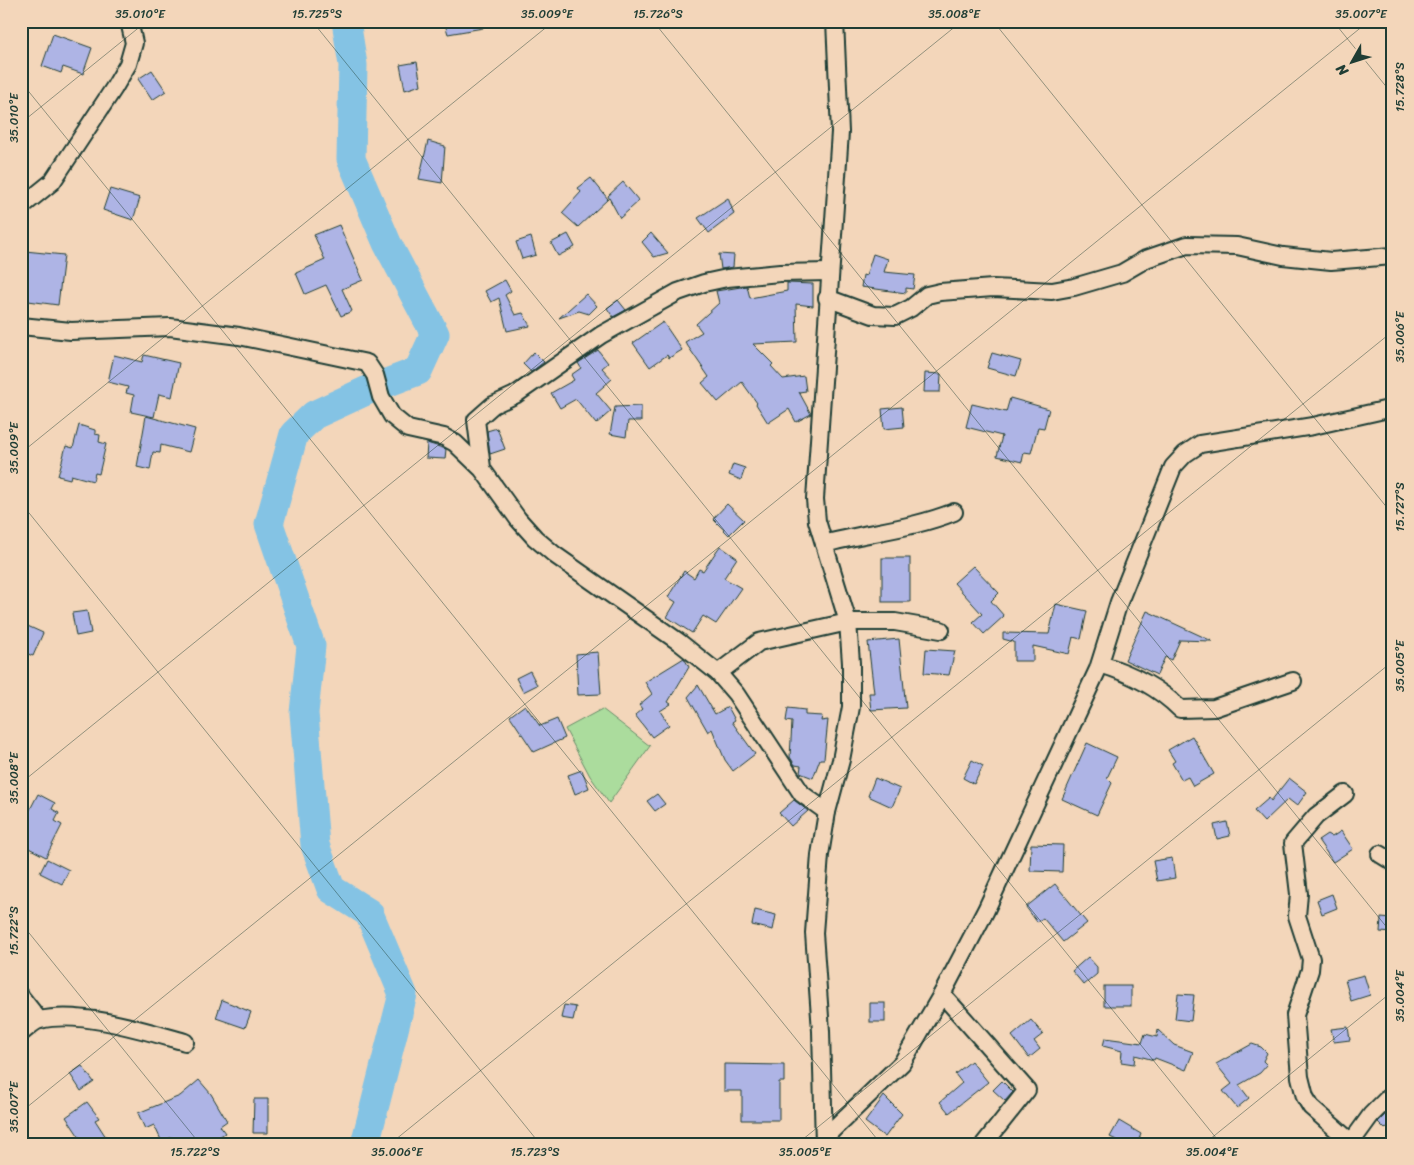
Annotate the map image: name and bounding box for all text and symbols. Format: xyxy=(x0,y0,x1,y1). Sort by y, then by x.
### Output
text: 35.010°E xyxy=(115,3,166,25)
text: 15.725°S xyxy=(292,3,342,25)
text: 35.009°E xyxy=(521,3,574,25)
text: 15.726°S xyxy=(633,3,683,25)
text: 35.008°E xyxy=(928,3,981,25)
text: 35.007°E xyxy=(1335,3,1388,25)
north arrow xyxy=(1326,38,1376,88)
text: N xyxy=(1329,58,1356,82)
text: 15.728°S xyxy=(1389,62,1411,112)
text: 35.010°E xyxy=(3,92,25,143)
text: 35.006°E xyxy=(1389,310,1411,363)
text: 35.009°E xyxy=(3,421,25,474)
text: 15.727°S xyxy=(1389,482,1411,532)
text: 35.005°E xyxy=(1389,639,1411,692)
text: 35.008°E xyxy=(3,751,25,804)
text: 15.722°S xyxy=(3,906,25,956)
text: 35.004°E xyxy=(1389,969,1411,1022)
text: 35.007°E xyxy=(3,1080,25,1133)
text: 15.722°S xyxy=(170,1141,220,1163)
text: 35.006°E xyxy=(371,1141,424,1163)
text: 15.723°S xyxy=(510,1141,560,1163)
text: 35.005°E xyxy=(779,1141,832,1163)
text: 35.004°E xyxy=(1186,1141,1239,1163)

